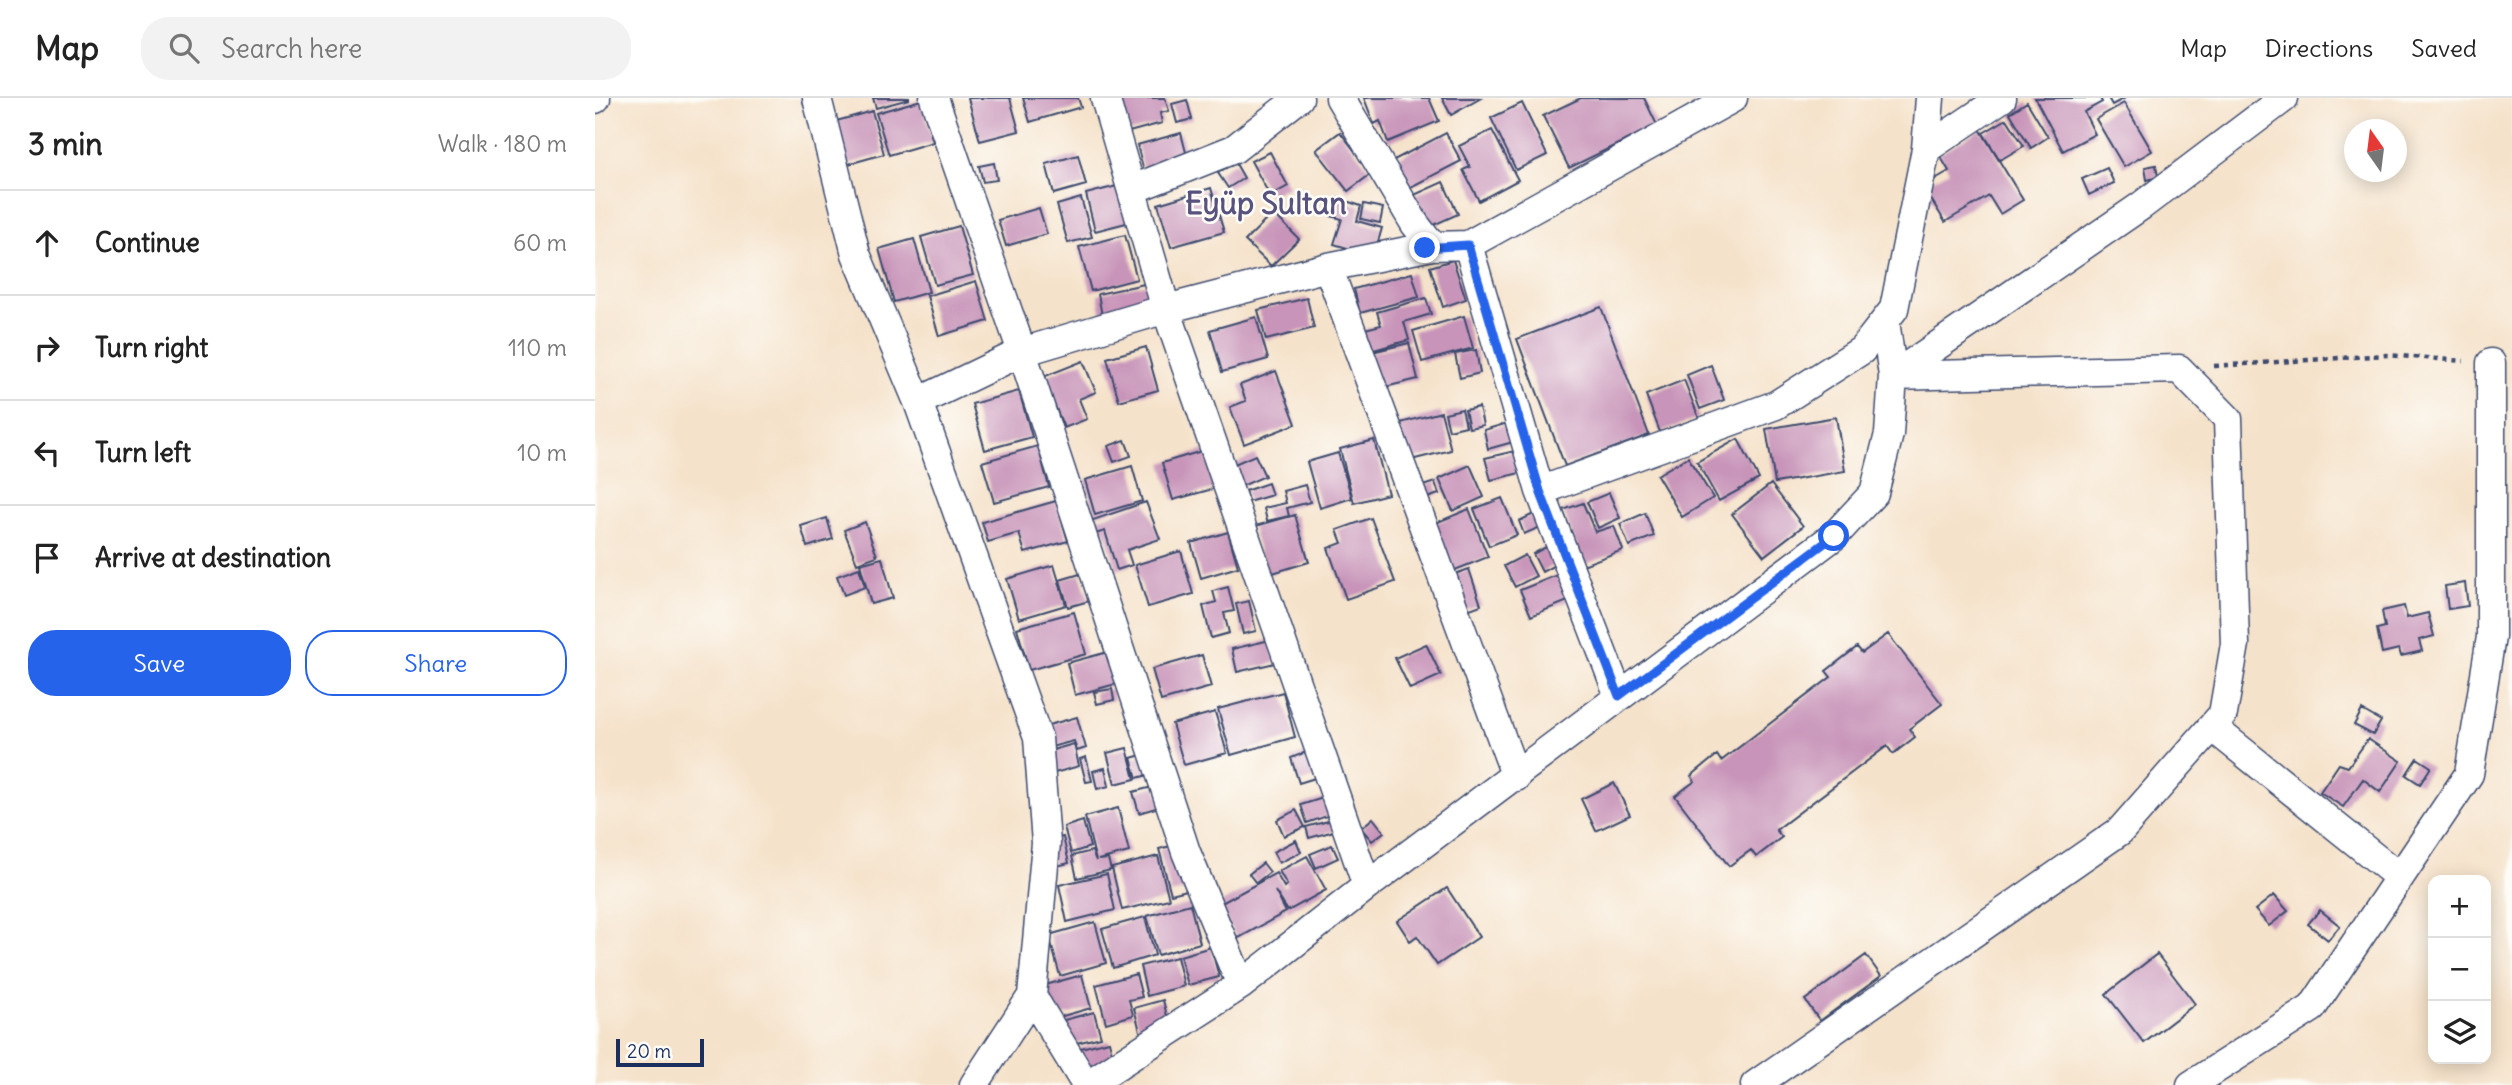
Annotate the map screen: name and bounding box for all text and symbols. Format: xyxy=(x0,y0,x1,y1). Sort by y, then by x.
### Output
search box xyxy=(141,17,631,80)
text: Map xyxy=(35,27,99,69)
icon: search xyxy=(165,29,203,67)
text: Search here xyxy=(221,32,362,65)
text: Map xyxy=(2180,33,2227,63)
text: Directions xyxy=(2265,33,2373,63)
text: Saved xyxy=(2411,33,2477,63)
north arrow xyxy=(2344,119,2407,182)
text: 3 min xyxy=(28,125,103,163)
text: Walk · 180 m xyxy=(438,129,567,158)
district label: Eyüp Sultan xyxy=(1185,184,1347,222)
icon: ahead xyxy=(28,224,66,262)
text: Continue xyxy=(95,226,200,259)
text: 60 m xyxy=(513,228,567,257)
route end xyxy=(1409,232,1440,263)
icon: right xyxy=(28,329,66,367)
text: Turn right xyxy=(95,331,208,364)
text: 110 m xyxy=(508,333,567,362)
icon: left xyxy=(28,434,66,472)
text: Turn left xyxy=(95,436,191,469)
text: 10 m xyxy=(517,438,567,467)
route start xyxy=(1818,520,1849,551)
icon: arrive xyxy=(28,539,66,577)
text: Arrive at destination xyxy=(95,541,331,574)
button: Save xyxy=(28,630,291,696)
button: Share xyxy=(305,630,567,696)
map controls xyxy=(2428,875,2491,1064)
button: + xyxy=(2428,875,2491,938)
button: − xyxy=(2428,938,2491,1001)
button: layers xyxy=(2428,1001,2491,1064)
scale bar xyxy=(616,1036,703,1068)
text: 20 m xyxy=(627,1039,671,1063)

